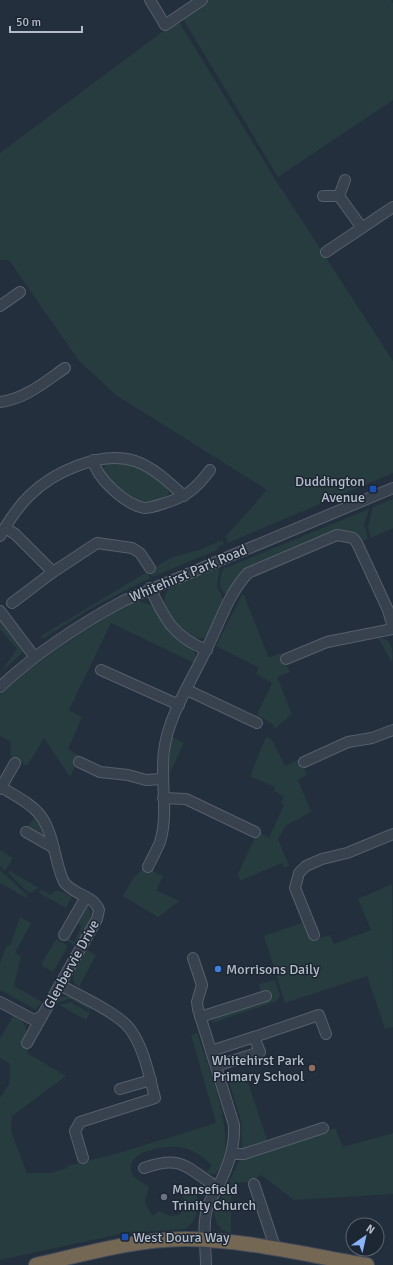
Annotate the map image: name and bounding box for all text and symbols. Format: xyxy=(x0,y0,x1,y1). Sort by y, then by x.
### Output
scale bar xyxy=(10,8,82,34)
text: 50 m xyxy=(16,15,41,30)
place label: Duddington Avenue xyxy=(295,473,365,506)
marker: Duddington Avenue xyxy=(368,484,378,494)
street label: Whitehirst Park Road xyxy=(127,541,249,606)
street label: Glenbervie Drive xyxy=(40,917,103,1012)
place label: Morrisons Daily xyxy=(226,961,320,978)
marker: Morrisons Daily xyxy=(213,964,223,974)
place label: Whitehirst Park Primary School xyxy=(211,1052,304,1085)
marker: Whitehirst Park Primary School xyxy=(307,1063,317,1073)
place label: Mansefield Trinity Church xyxy=(172,1181,256,1214)
marker: Mansefield Trinity Church xyxy=(159,1192,169,1202)
north arrow xyxy=(345,1217,385,1257)
text: N xyxy=(364,1222,377,1237)
place label: West Doura Way xyxy=(133,1229,230,1246)
marker: West Doura Way xyxy=(120,1232,130,1242)

